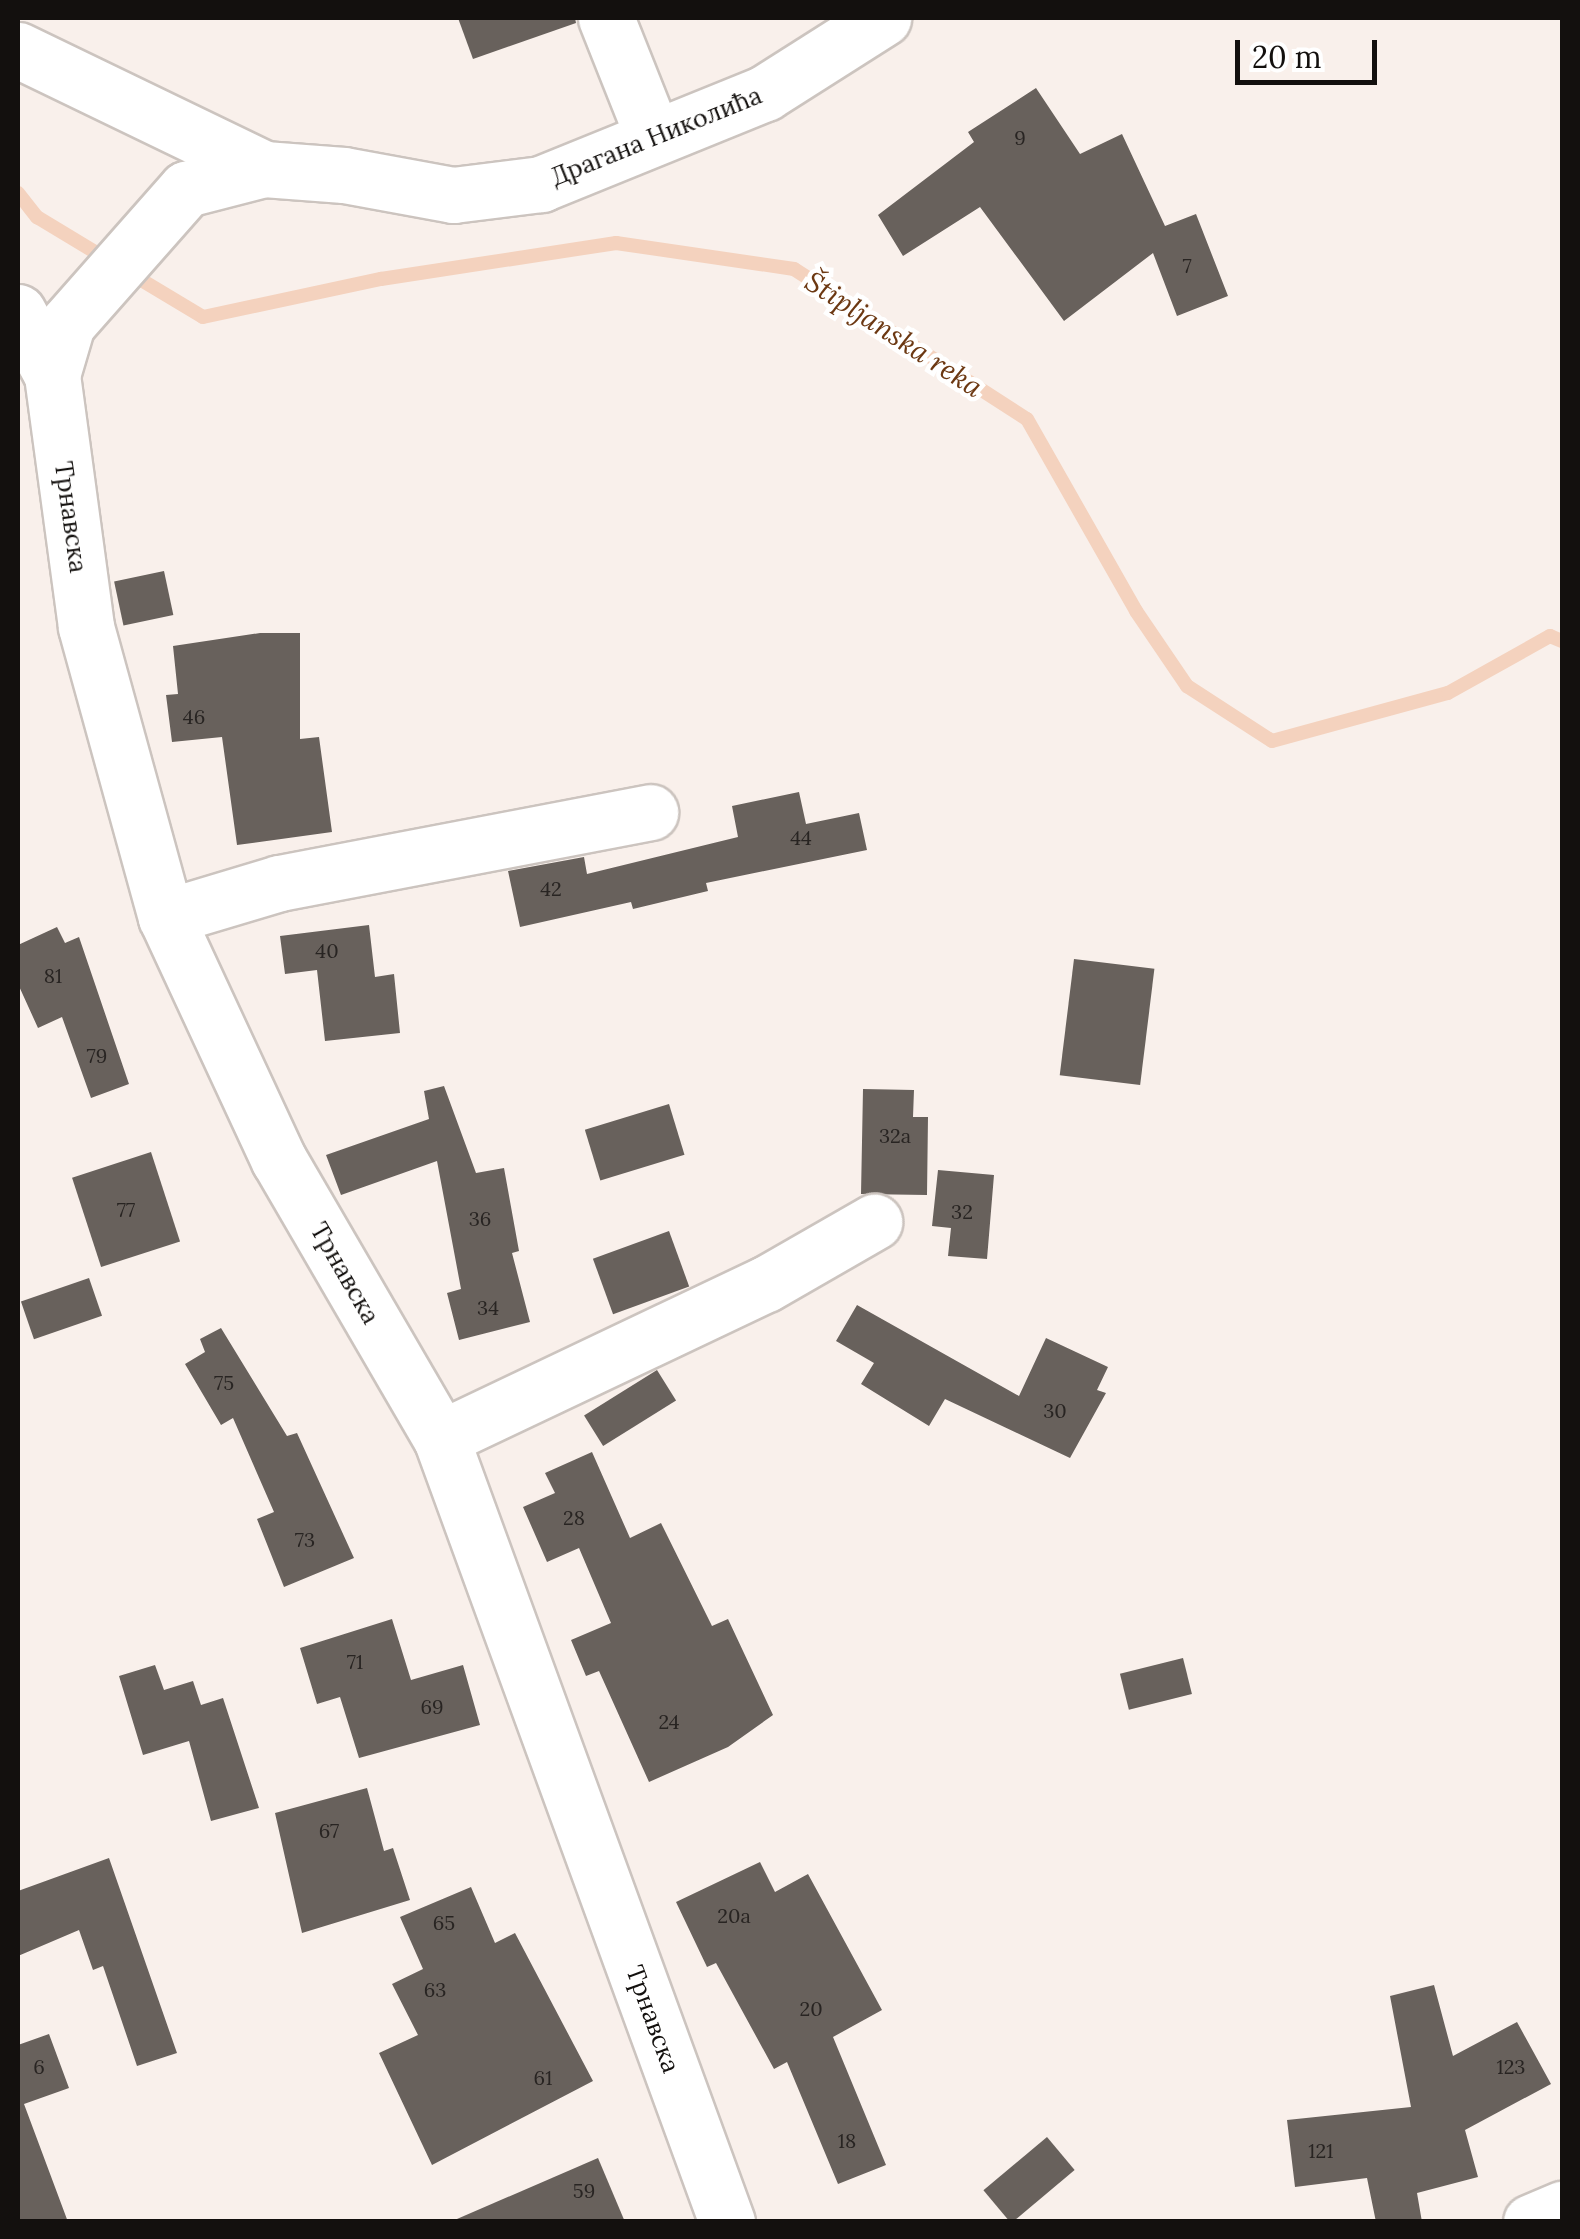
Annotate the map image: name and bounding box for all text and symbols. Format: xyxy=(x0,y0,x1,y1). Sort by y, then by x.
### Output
scale bar xyxy=(1240,20,1382,82)
text: 20 m xyxy=(1252,38,1321,76)
street label: Драгана Николића xyxy=(546,80,766,192)
house number: 9 xyxy=(1014,125,1026,149)
house number: 7 xyxy=(1182,253,1192,277)
water label: Štipljanska reka xyxy=(799,264,989,404)
street label: Трнавска xyxy=(48,459,94,575)
house number: 46 xyxy=(183,704,205,728)
house number: 44 xyxy=(790,825,812,849)
house number: 42 xyxy=(540,876,562,900)
house number: 40 xyxy=(315,938,339,962)
house number: 81 xyxy=(44,963,62,987)
house number: 79 xyxy=(87,1043,107,1067)
house number: 32a xyxy=(879,1123,911,1147)
house number: 77 xyxy=(117,1197,135,1221)
house number: 32 xyxy=(951,1199,973,1223)
house number: 36 xyxy=(469,1206,491,1230)
street label: Трнавска xyxy=(304,1217,386,1329)
house number: 34 xyxy=(477,1295,499,1319)
house number: 75 xyxy=(214,1370,234,1394)
house number: 30 xyxy=(1043,1398,1067,1422)
house number: 28 xyxy=(563,1505,585,1529)
house number: 73 xyxy=(295,1527,315,1551)
house number: 71 xyxy=(347,1649,363,1673)
house number: 69 xyxy=(420,1694,444,1718)
house number: 24 xyxy=(658,1709,680,1733)
house number: 67 xyxy=(319,1818,339,1842)
house number: 20a xyxy=(717,1903,751,1927)
house number: 65 xyxy=(433,1910,455,1934)
street label: Трнавска xyxy=(620,1961,686,2077)
house number: 63 xyxy=(424,1977,446,2001)
house number: 20 xyxy=(799,1996,823,2020)
house number: 6 xyxy=(33,2054,45,2078)
house number: 123 xyxy=(1497,2054,1525,2078)
house number: 61 xyxy=(534,2065,552,2089)
house number: 18 xyxy=(838,2128,856,2152)
house number: 121 xyxy=(1308,2138,1334,2162)
house number: 59 xyxy=(573,2178,595,2202)

